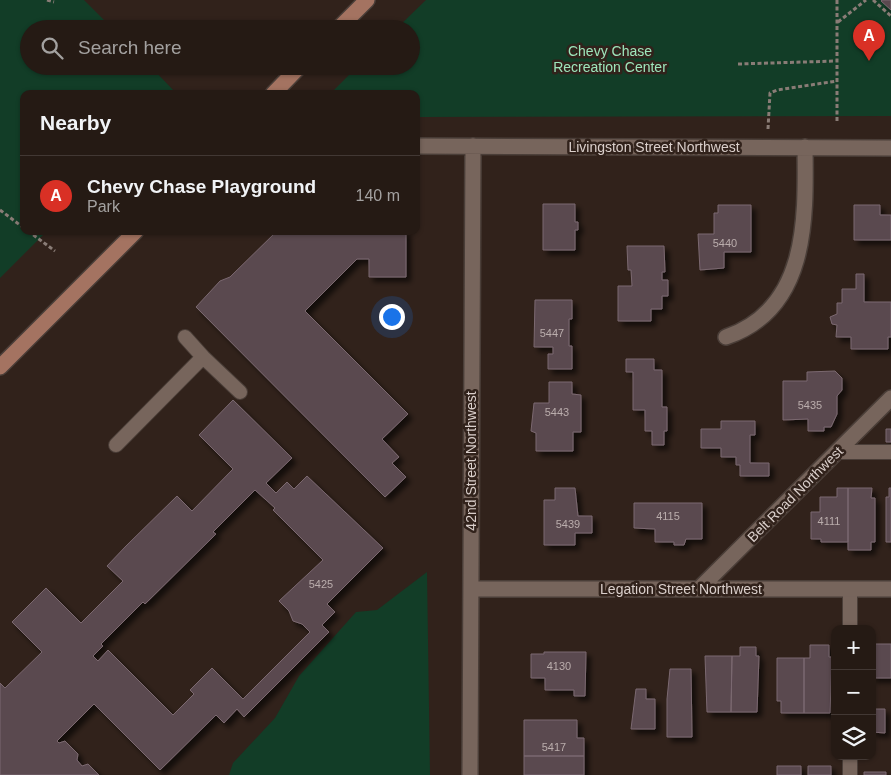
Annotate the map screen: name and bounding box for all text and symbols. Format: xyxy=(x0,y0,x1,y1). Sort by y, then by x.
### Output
search box xyxy=(20,20,420,75)
pin: A xyxy=(853,20,885,61)
icon: search xyxy=(38,34,66,62)
text: Search here xyxy=(78,37,182,58)
park label: Chevy Chase Recreation Center xyxy=(553,43,667,75)
text: Nearby xyxy=(40,111,111,134)
street label: Livingston Street Northwest xyxy=(568,139,740,155)
text: Chevy Chase Playground xyxy=(87,176,316,197)
text: A xyxy=(50,187,62,204)
text: 140 m xyxy=(356,187,400,204)
text: Park xyxy=(87,198,120,215)
house number: 5440 xyxy=(713,237,737,249)
your location xyxy=(379,304,405,330)
house number: 5447 xyxy=(540,327,564,339)
street label: 42nd Street Northwest xyxy=(463,391,479,531)
house number: 5435 xyxy=(798,399,822,411)
house number: 5443 xyxy=(545,406,569,418)
street label: Belt Road Northwest xyxy=(744,443,846,545)
house number: 4115 xyxy=(656,510,680,522)
house number: 4111 xyxy=(818,515,840,527)
house number: 5439 xyxy=(556,518,580,530)
house number: 5425 xyxy=(309,578,333,590)
street label: Legation Street Northwest xyxy=(600,581,762,597)
map controls xyxy=(831,625,876,760)
button: + xyxy=(831,625,876,670)
house number: 4130 xyxy=(547,660,571,672)
button: − xyxy=(831,670,876,715)
button: layers xyxy=(831,715,876,760)
house number: 5417 xyxy=(542,741,566,753)

